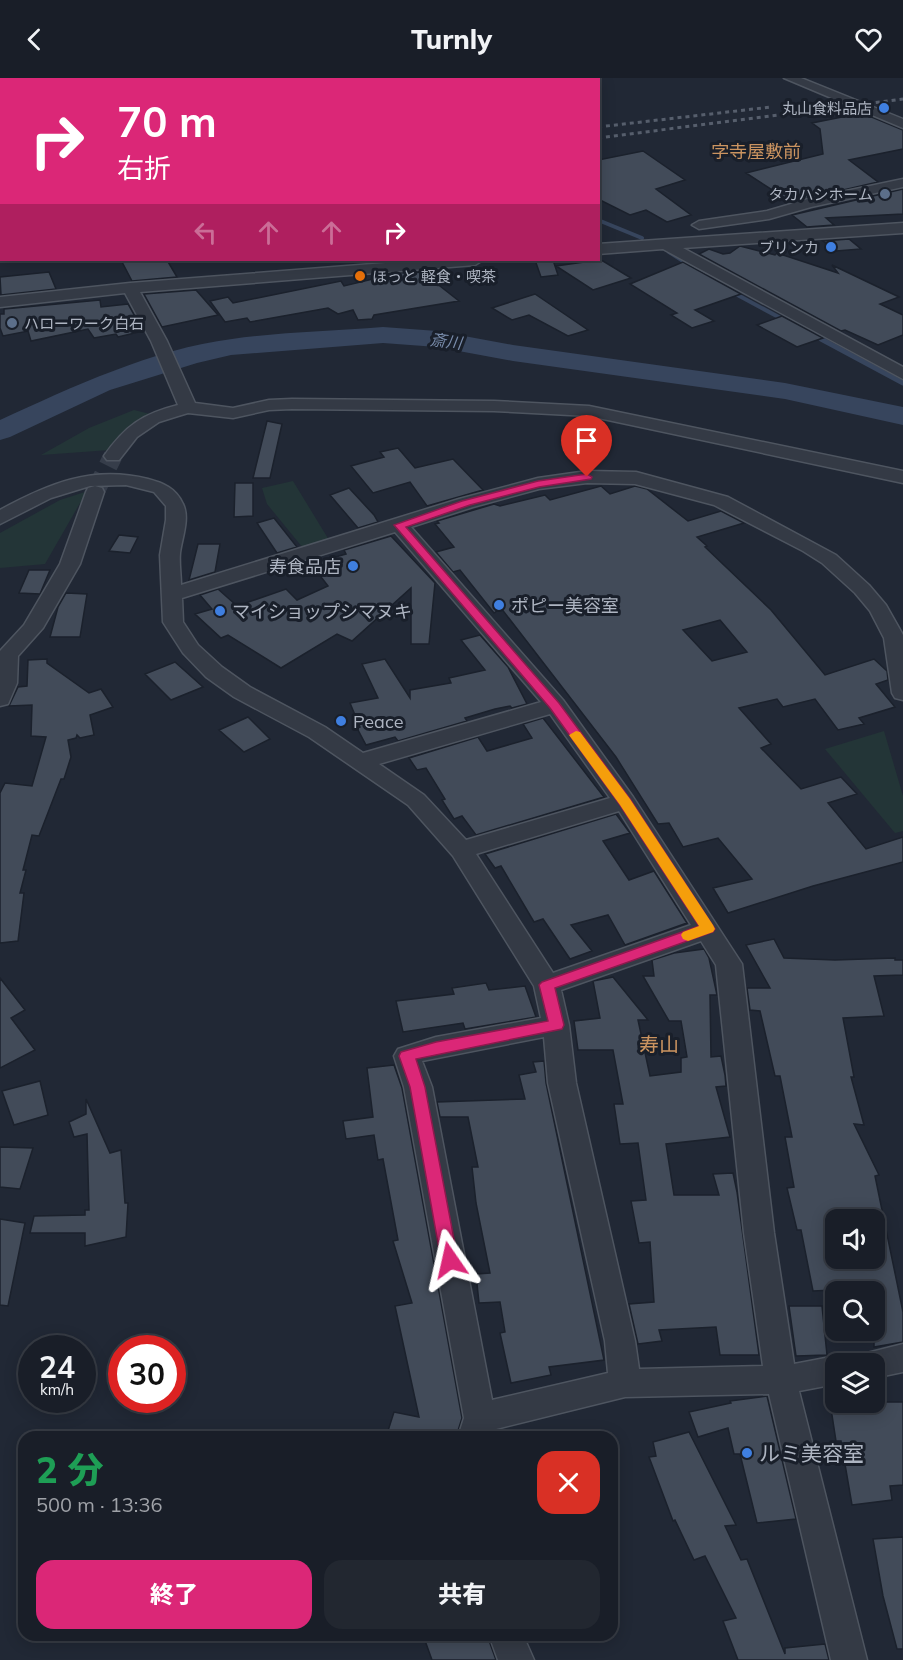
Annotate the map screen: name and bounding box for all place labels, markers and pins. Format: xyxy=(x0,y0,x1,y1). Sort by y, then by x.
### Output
place label: 丸山食料品店 xyxy=(782,99,872,118)
marker: 丸山食料品店 xyxy=(877,101,891,115)
place label: タカハシホーム xyxy=(768,185,873,204)
marker: タカハシホーム xyxy=(878,187,892,201)
place label: ブリンカ xyxy=(759,238,819,257)
marker: ブリンカ xyxy=(824,240,838,254)
place label: ほっと 軽食・喫茶 xyxy=(372,267,496,286)
marker: ほっと 軽食・喫茶 xyxy=(353,269,367,283)
place label: ハローワーク白石 xyxy=(24,314,144,333)
marker: ハローワーク白石 xyxy=(5,316,19,330)
pin xyxy=(561,415,612,477)
place label: 寿食品店 xyxy=(269,555,341,578)
marker: 寿食品店 xyxy=(346,559,360,573)
place label: ポピー美容室 xyxy=(511,594,619,617)
marker: ポピー美容室 xyxy=(492,598,506,612)
place label: マイショップシマヌキ xyxy=(232,600,412,623)
marker: マイショップシマヌキ xyxy=(213,604,227,618)
place label: Peace xyxy=(353,710,403,733)
marker: Peace xyxy=(334,714,348,728)
place label: ルミ美容室 xyxy=(759,1440,864,1466)
marker: ルミ美容室 xyxy=(740,1446,754,1460)

